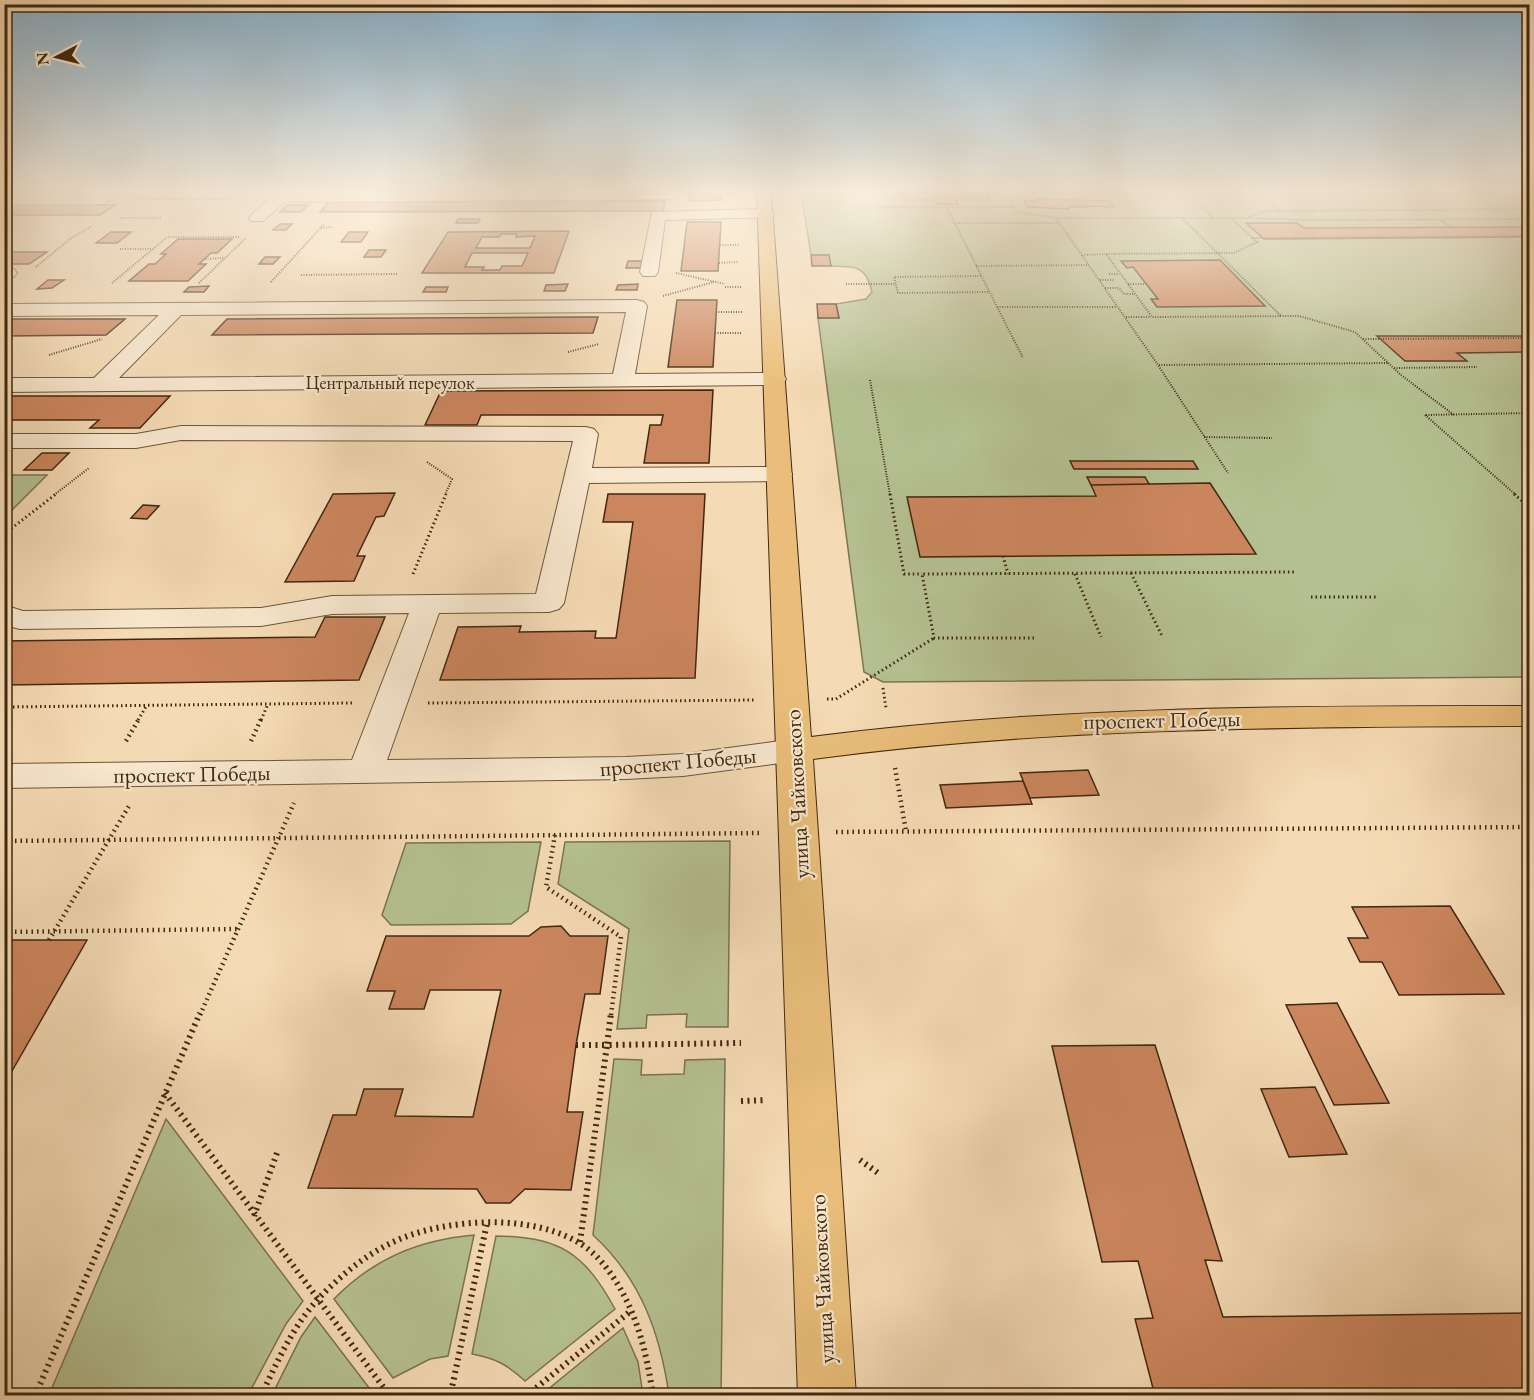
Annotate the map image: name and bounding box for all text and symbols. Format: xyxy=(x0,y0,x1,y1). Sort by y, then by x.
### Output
north arrow xyxy=(27,27,87,87)
text: N xyxy=(31,51,54,66)
street label: Центральный переулок xyxy=(305,371,475,394)
street label: проспект Победы xyxy=(1083,704,1241,736)
street label: улица Чайковского xyxy=(778,708,816,879)
street label: проспект Победы xyxy=(598,741,758,783)
street label: проспект Победы xyxy=(113,758,271,790)
street label: улица Чайковского xyxy=(803,1193,841,1364)

